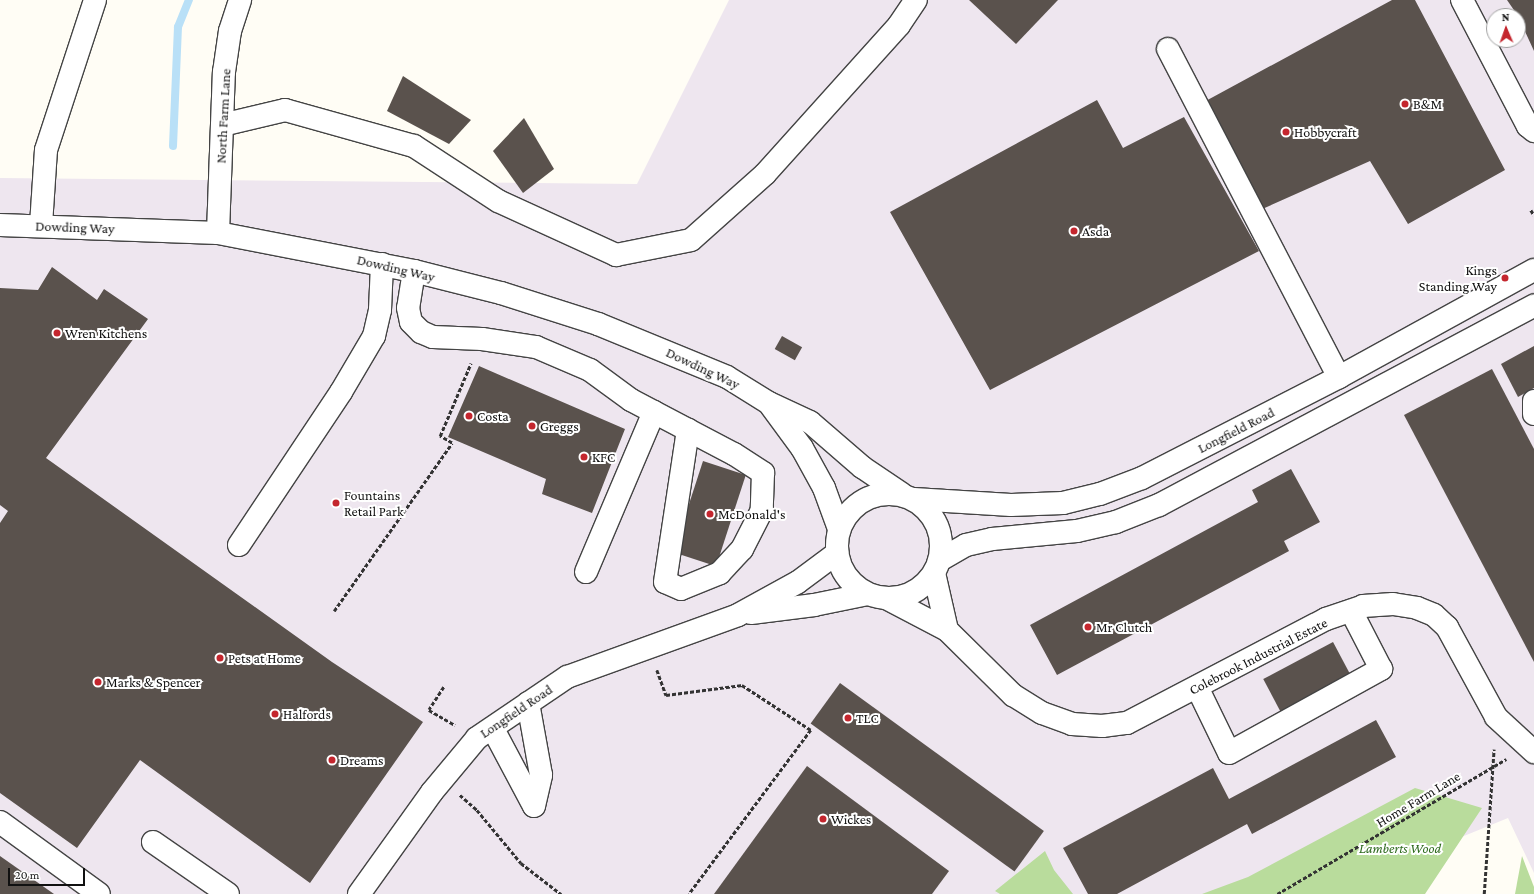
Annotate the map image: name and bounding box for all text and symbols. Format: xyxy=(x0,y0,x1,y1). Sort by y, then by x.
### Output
north arrow xyxy=(1486,8,1526,48)
text: N xyxy=(1502,11,1510,23)
street label: North Farm Lane xyxy=(212,68,234,164)
place label: B&M xyxy=(1413,96,1442,112)
marker: B&M xyxy=(1400,99,1410,109)
place label: Hobbycraft xyxy=(1294,124,1357,140)
marker: Hobbycraft xyxy=(1281,127,1291,137)
street label: Dowding Way xyxy=(35,217,115,237)
place label: Asda xyxy=(1082,223,1109,239)
marker: Asda xyxy=(1069,226,1079,236)
street label: Dowding Way xyxy=(355,251,437,285)
place label: Kings Standing Way xyxy=(1419,262,1497,294)
marker: Kings Standing Way xyxy=(1500,273,1510,283)
place label: Wren Kitchens xyxy=(65,325,147,341)
marker: Wren Kitchens xyxy=(52,328,62,338)
street label: Dowding Way xyxy=(663,344,743,392)
street label: Longfield Road xyxy=(1195,403,1277,457)
place label: Costa xyxy=(477,408,509,424)
marker: Costa xyxy=(464,411,474,421)
place label: Greggs xyxy=(540,418,579,434)
marker: Greggs xyxy=(527,421,537,431)
place label: KFC xyxy=(592,449,615,465)
marker: KFC xyxy=(579,452,589,462)
place label: Fountains Retail Park xyxy=(344,487,404,520)
marker: Fountains Retail Park xyxy=(331,498,341,508)
place label: McDonald's xyxy=(718,506,785,522)
marker: McDonald's xyxy=(705,509,715,519)
street label: Colebrook Industrial Estate xyxy=(1186,614,1330,698)
place label: Mr Clutch xyxy=(1096,619,1152,635)
marker: Mr Clutch xyxy=(1083,622,1093,632)
place label: Pets at Home xyxy=(228,650,301,666)
marker: Pets at Home xyxy=(215,653,225,663)
place label: Marks & Spencer xyxy=(106,674,201,690)
marker: Marks & Spencer xyxy=(93,677,103,687)
street label: Longfield Road xyxy=(477,681,555,741)
place label: Halfords xyxy=(283,706,331,722)
marker: Halfords xyxy=(270,709,280,719)
place label: TLC xyxy=(856,710,879,726)
marker: TLC xyxy=(843,713,853,723)
place label: Dreams xyxy=(340,752,383,768)
marker: Dreams xyxy=(327,755,337,765)
street label: Home Farm Lane xyxy=(1373,767,1463,831)
place label: Wickes xyxy=(831,811,871,827)
marker: Wickes xyxy=(818,814,828,824)
park label: Lamberts Wood xyxy=(1359,840,1441,856)
scale bar xyxy=(10,860,87,886)
text: 20 m xyxy=(15,868,39,882)

